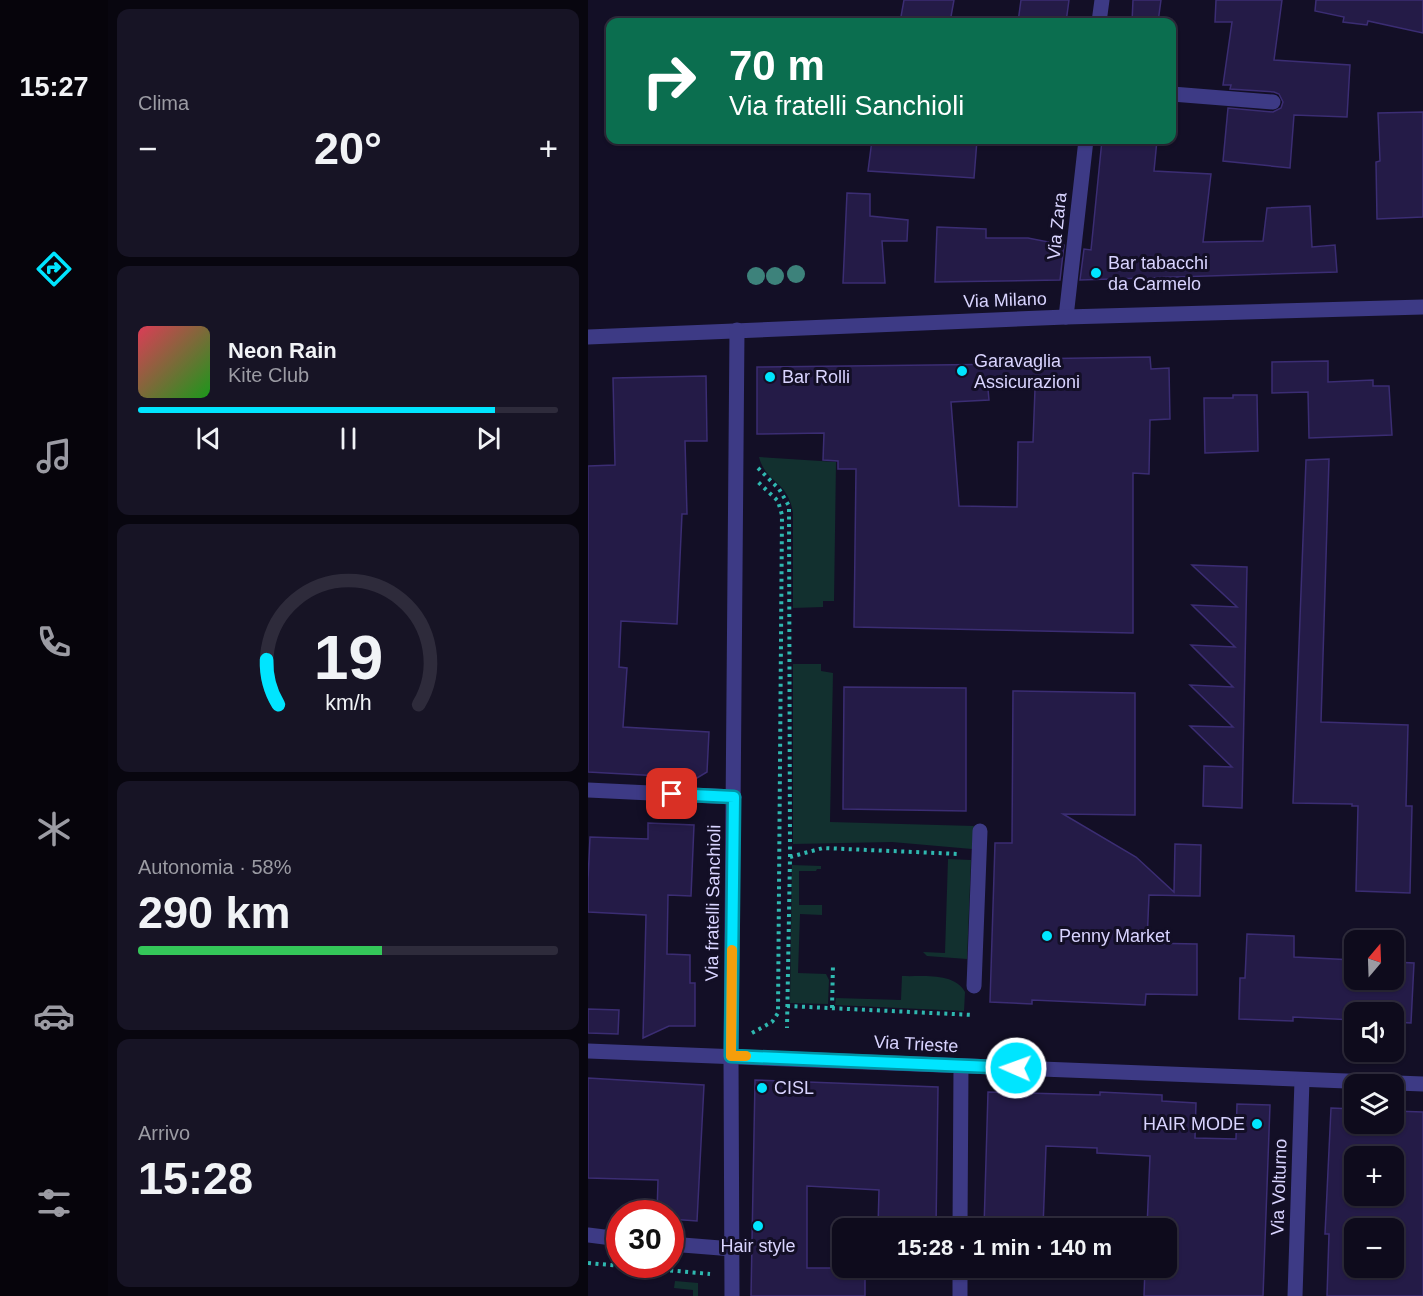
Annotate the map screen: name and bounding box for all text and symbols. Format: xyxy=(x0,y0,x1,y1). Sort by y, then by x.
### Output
icon: right xyxy=(630,42,708,120)
text: 70 m xyxy=(729,42,825,89)
text: 15:27 xyxy=(19,72,89,102)
text: Via fratelli Sanchioli xyxy=(729,91,964,121)
text: Clima xyxy=(138,92,189,114)
text: 20° xyxy=(314,123,382,174)
text: − xyxy=(138,130,157,167)
text: + xyxy=(539,130,558,167)
street label: Via Zara xyxy=(1044,190,1071,261)
icon: directions xyxy=(33,248,75,290)
place label: Bar tabacchi da Carmelo xyxy=(1108,253,1208,294)
marker: Bar tabacchi da Carmelo xyxy=(1089,266,1103,280)
street label: Via Milano xyxy=(963,289,1047,311)
text: Neon Rain xyxy=(228,338,337,363)
place label: Garavaglia Assicurazioni xyxy=(974,351,1080,392)
text: Kite Club xyxy=(228,364,309,386)
marker: Garavaglia Assicurazioni xyxy=(955,364,969,378)
place label: Bar Rolli xyxy=(782,367,850,387)
marker: Bar Rolli xyxy=(763,370,777,384)
icon: previous xyxy=(192,422,225,455)
icon: pause xyxy=(332,422,365,455)
icon: next xyxy=(472,422,505,455)
icon: music xyxy=(33,435,75,477)
icon: phone xyxy=(33,621,75,663)
text: 19 xyxy=(313,623,383,692)
text: km/h xyxy=(325,691,371,715)
pin xyxy=(646,768,697,819)
icon: arrive xyxy=(655,777,688,810)
icon: climate xyxy=(33,808,75,850)
street label: Via fratelli Sanchioli xyxy=(702,824,724,982)
text: Autonomia · 58% xyxy=(138,856,291,878)
text: 290 km xyxy=(138,887,291,938)
place label: Penny Market xyxy=(1059,926,1170,946)
marker: Penny Market xyxy=(1040,929,1054,943)
north arrow xyxy=(1344,930,1404,990)
map controls xyxy=(1344,930,1404,1278)
icon: car xyxy=(33,995,75,1037)
button: sound xyxy=(1344,1002,1404,1062)
street label: Via Trieste xyxy=(873,1032,959,1056)
position arrow xyxy=(984,1036,1048,1100)
button: layers xyxy=(1344,1074,1404,1134)
place label: CISL xyxy=(774,1078,814,1098)
marker: CISL xyxy=(755,1081,769,1095)
place label: HAIR MODE xyxy=(1143,1114,1245,1134)
marker: HAIR MODE xyxy=(1250,1117,1264,1131)
text: Arrivo xyxy=(138,1122,190,1144)
street label: Via Volturno xyxy=(1267,1138,1291,1236)
button: + xyxy=(1344,1146,1404,1206)
text: 15:28 xyxy=(138,1153,253,1204)
icon: filters xyxy=(33,1182,75,1224)
speed limit sign: 30 xyxy=(606,1200,684,1278)
button: − xyxy=(1344,1218,1404,1278)
marker: Hair style xyxy=(751,1219,765,1233)
text: 15:28 · 1 min · 140 m xyxy=(897,1235,1112,1260)
place label: Hair style xyxy=(720,1236,796,1256)

